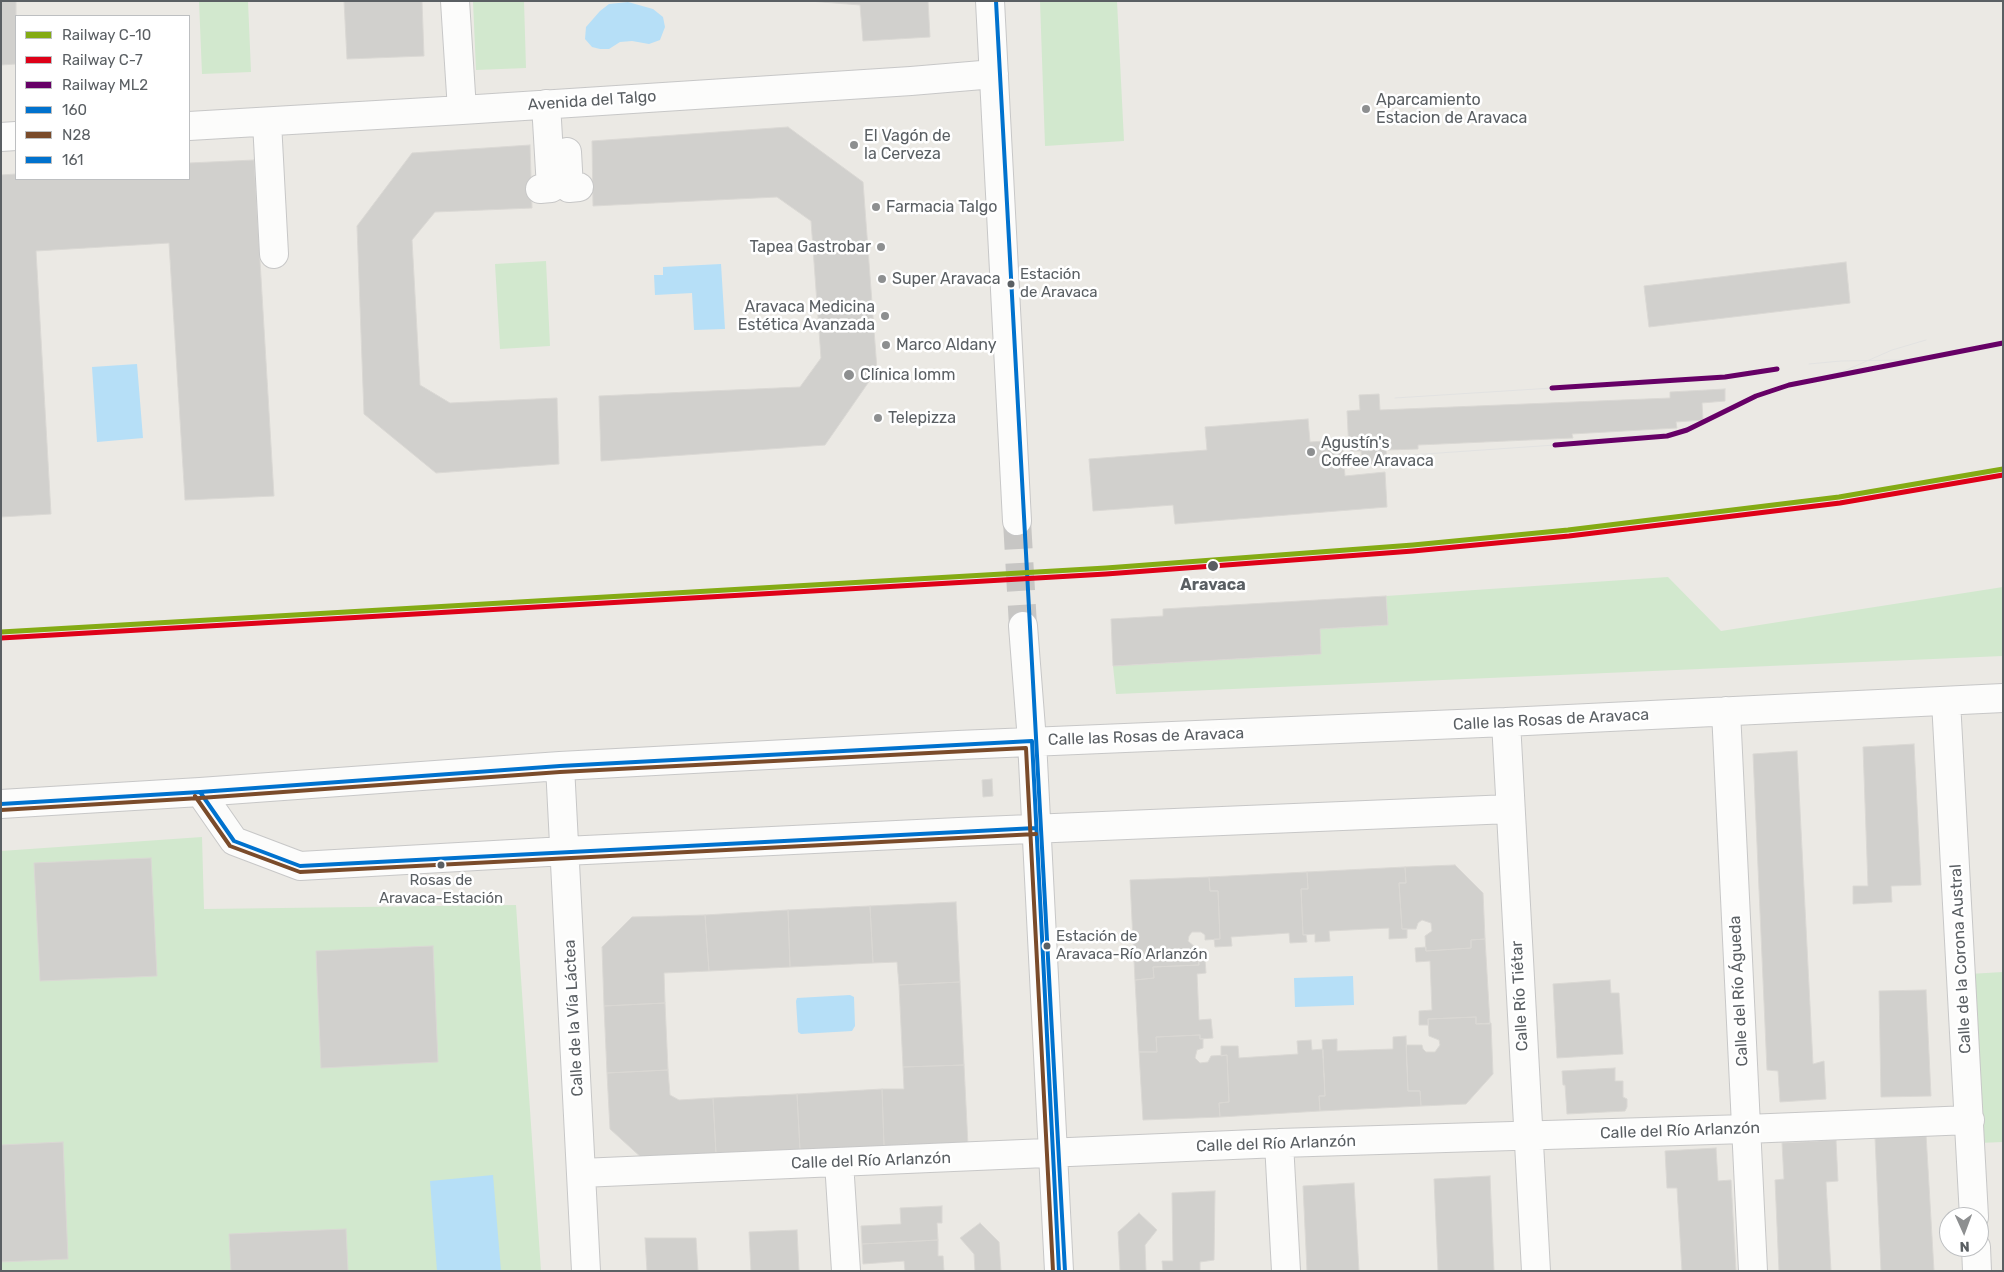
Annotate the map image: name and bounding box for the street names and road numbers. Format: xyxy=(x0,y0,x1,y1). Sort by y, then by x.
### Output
street label: Avenida del Talgo xyxy=(527,87,657,115)
street label: Calle las Rosas de Aravaca xyxy=(1452,705,1650,735)
street label: Calle las Rosas de Aravaca xyxy=(1048,724,1244,750)
street label: Calle de la Corona Austral xyxy=(1946,864,1976,1054)
street label: Calle del Río Águeda xyxy=(1725,915,1753,1067)
street label: Calle de la Vía Láctea xyxy=(560,939,588,1097)
street label: Calle Río Tiétar xyxy=(1508,940,1532,1052)
street label: Calle del Río Arlanzón xyxy=(1600,1119,1760,1143)
street label: Calle del Río Arlanzón xyxy=(1196,1132,1356,1156)
street label: Calle del Río Arlanzón xyxy=(791,1149,951,1173)

